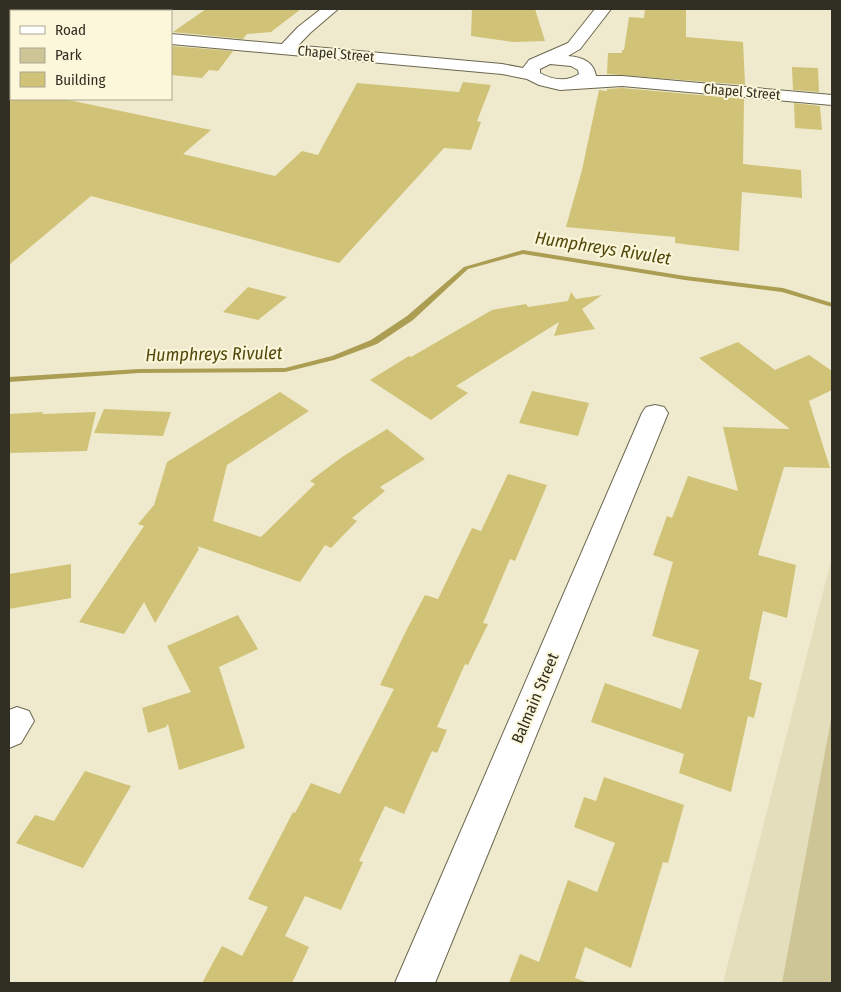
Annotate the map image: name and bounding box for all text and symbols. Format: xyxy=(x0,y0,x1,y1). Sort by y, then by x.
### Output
legend xyxy=(10,10,172,100)
text: Road xyxy=(55,21,86,39)
street label: Chapel Street xyxy=(297,42,376,66)
text: Park xyxy=(55,46,82,64)
text: Building xyxy=(55,71,106,89)
street label: Chapel Street xyxy=(703,80,782,104)
water label: Humphreys Rivulet xyxy=(533,226,673,270)
water label: Humphreys Rivulet xyxy=(145,342,283,366)
street label: Balmain Street xyxy=(507,649,563,746)

